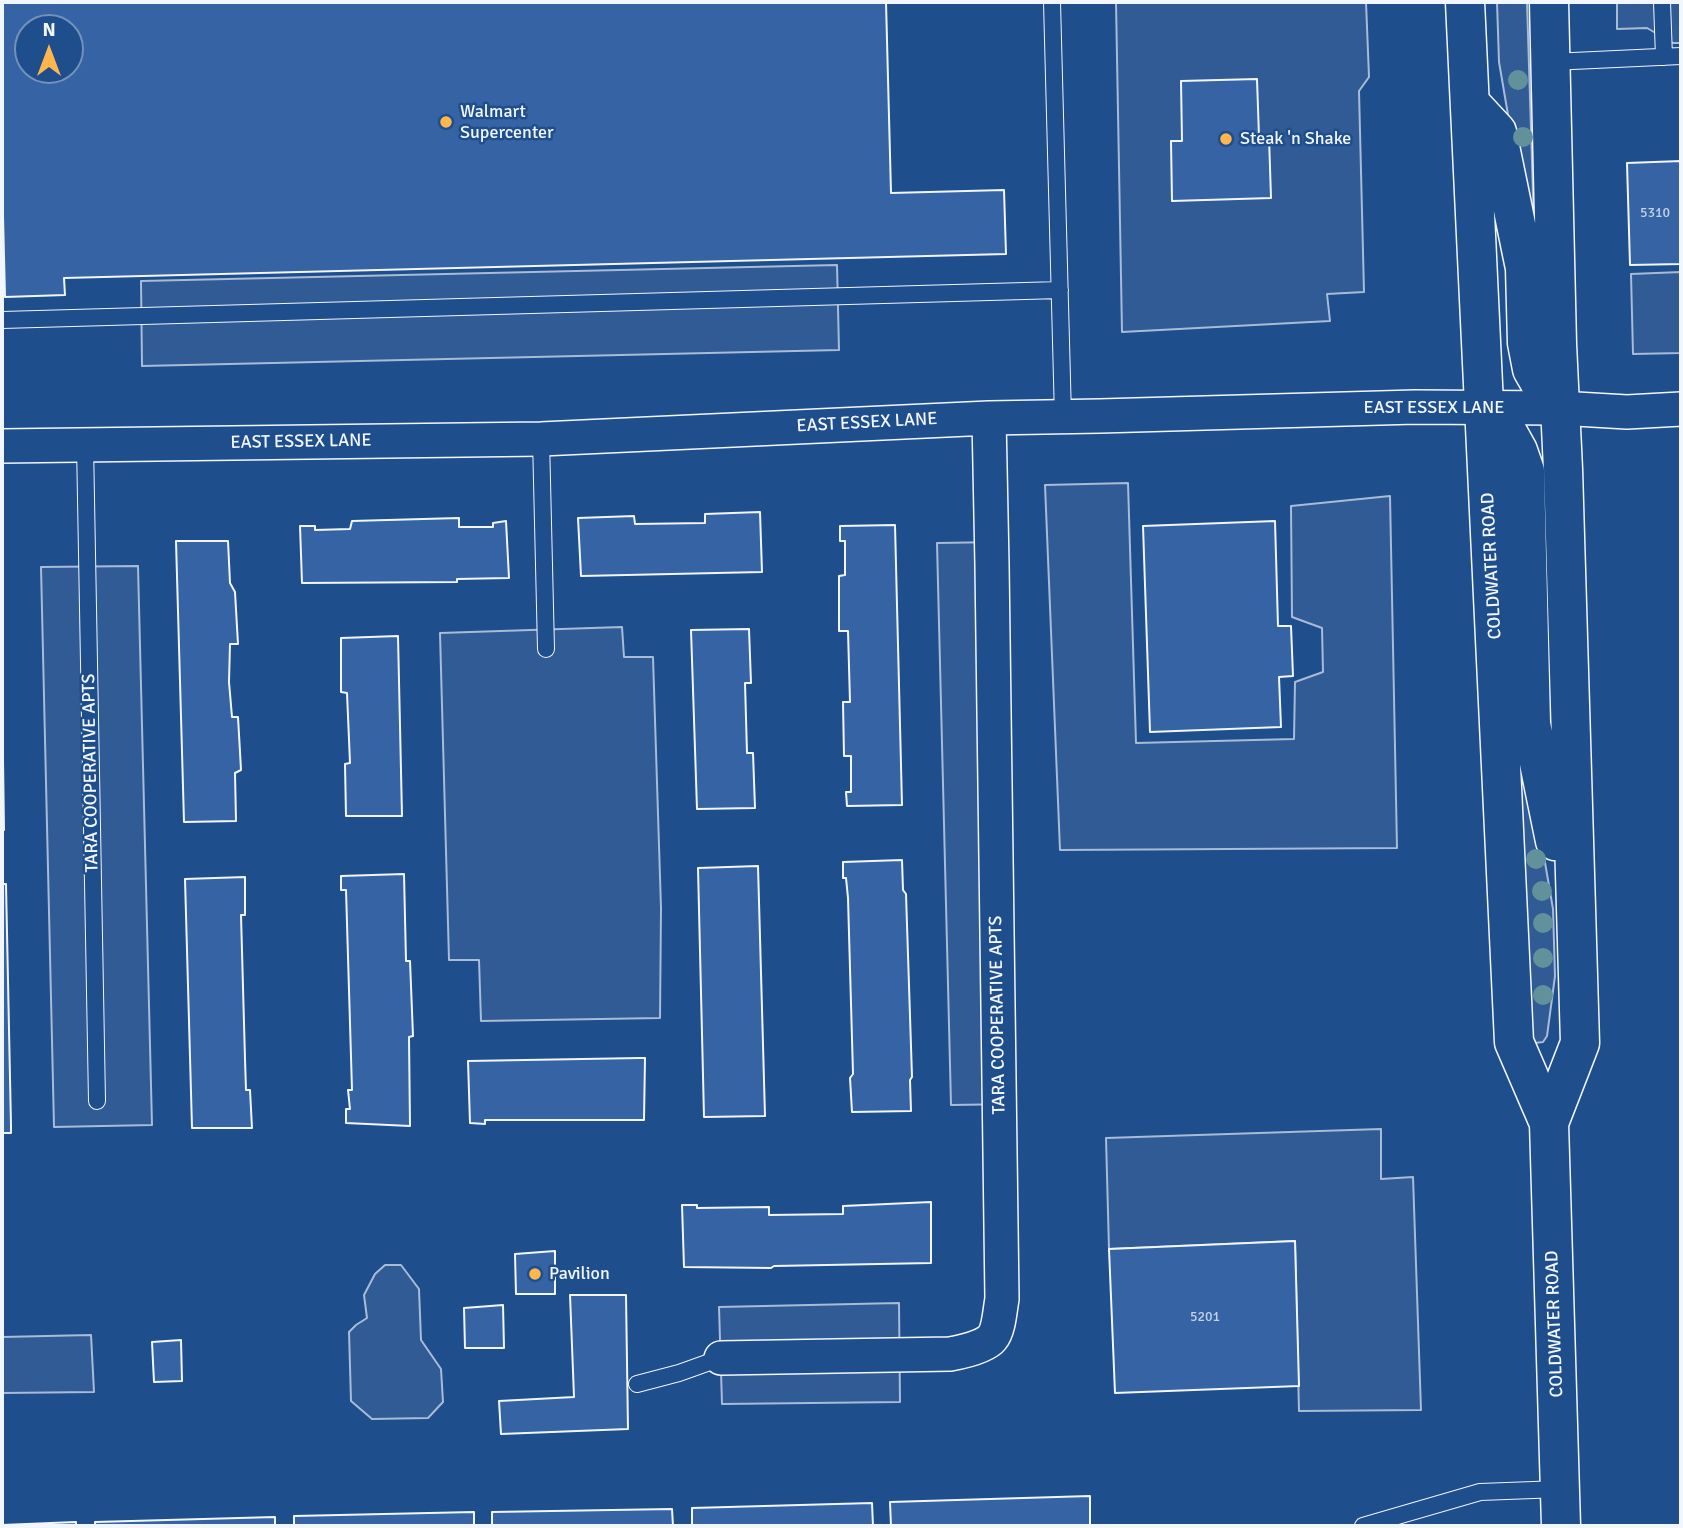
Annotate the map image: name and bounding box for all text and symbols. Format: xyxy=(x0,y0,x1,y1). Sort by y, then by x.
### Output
north arrow xyxy=(14,14,84,84)
text: N xyxy=(42,18,56,42)
place label: Walmart Supercenter xyxy=(460,101,554,144)
marker: Walmart Supercenter xyxy=(438,114,454,130)
place label: Steak 'n Shake xyxy=(1240,128,1351,150)
marker: Steak 'n Shake xyxy=(1218,131,1234,147)
house number: 5310 xyxy=(1640,205,1670,221)
street label: EAST ESSEX LANE xyxy=(1363,397,1505,419)
street label: EAST ESSEX LANE xyxy=(796,409,938,437)
street label: EAST ESSEX LANE xyxy=(230,430,372,454)
street label: COLDWATER ROAD xyxy=(1477,492,1507,640)
street label: TARA COOPERATIVE APTS xyxy=(78,673,104,873)
street label: TARA COOPERATIVE APTS xyxy=(985,915,1011,1115)
street label: COLDWATER ROAD xyxy=(1542,1250,1568,1398)
place label: Pavilion xyxy=(549,1263,610,1285)
marker: Pavilion xyxy=(527,1266,543,1282)
house number: 5201 xyxy=(1190,1309,1220,1325)

